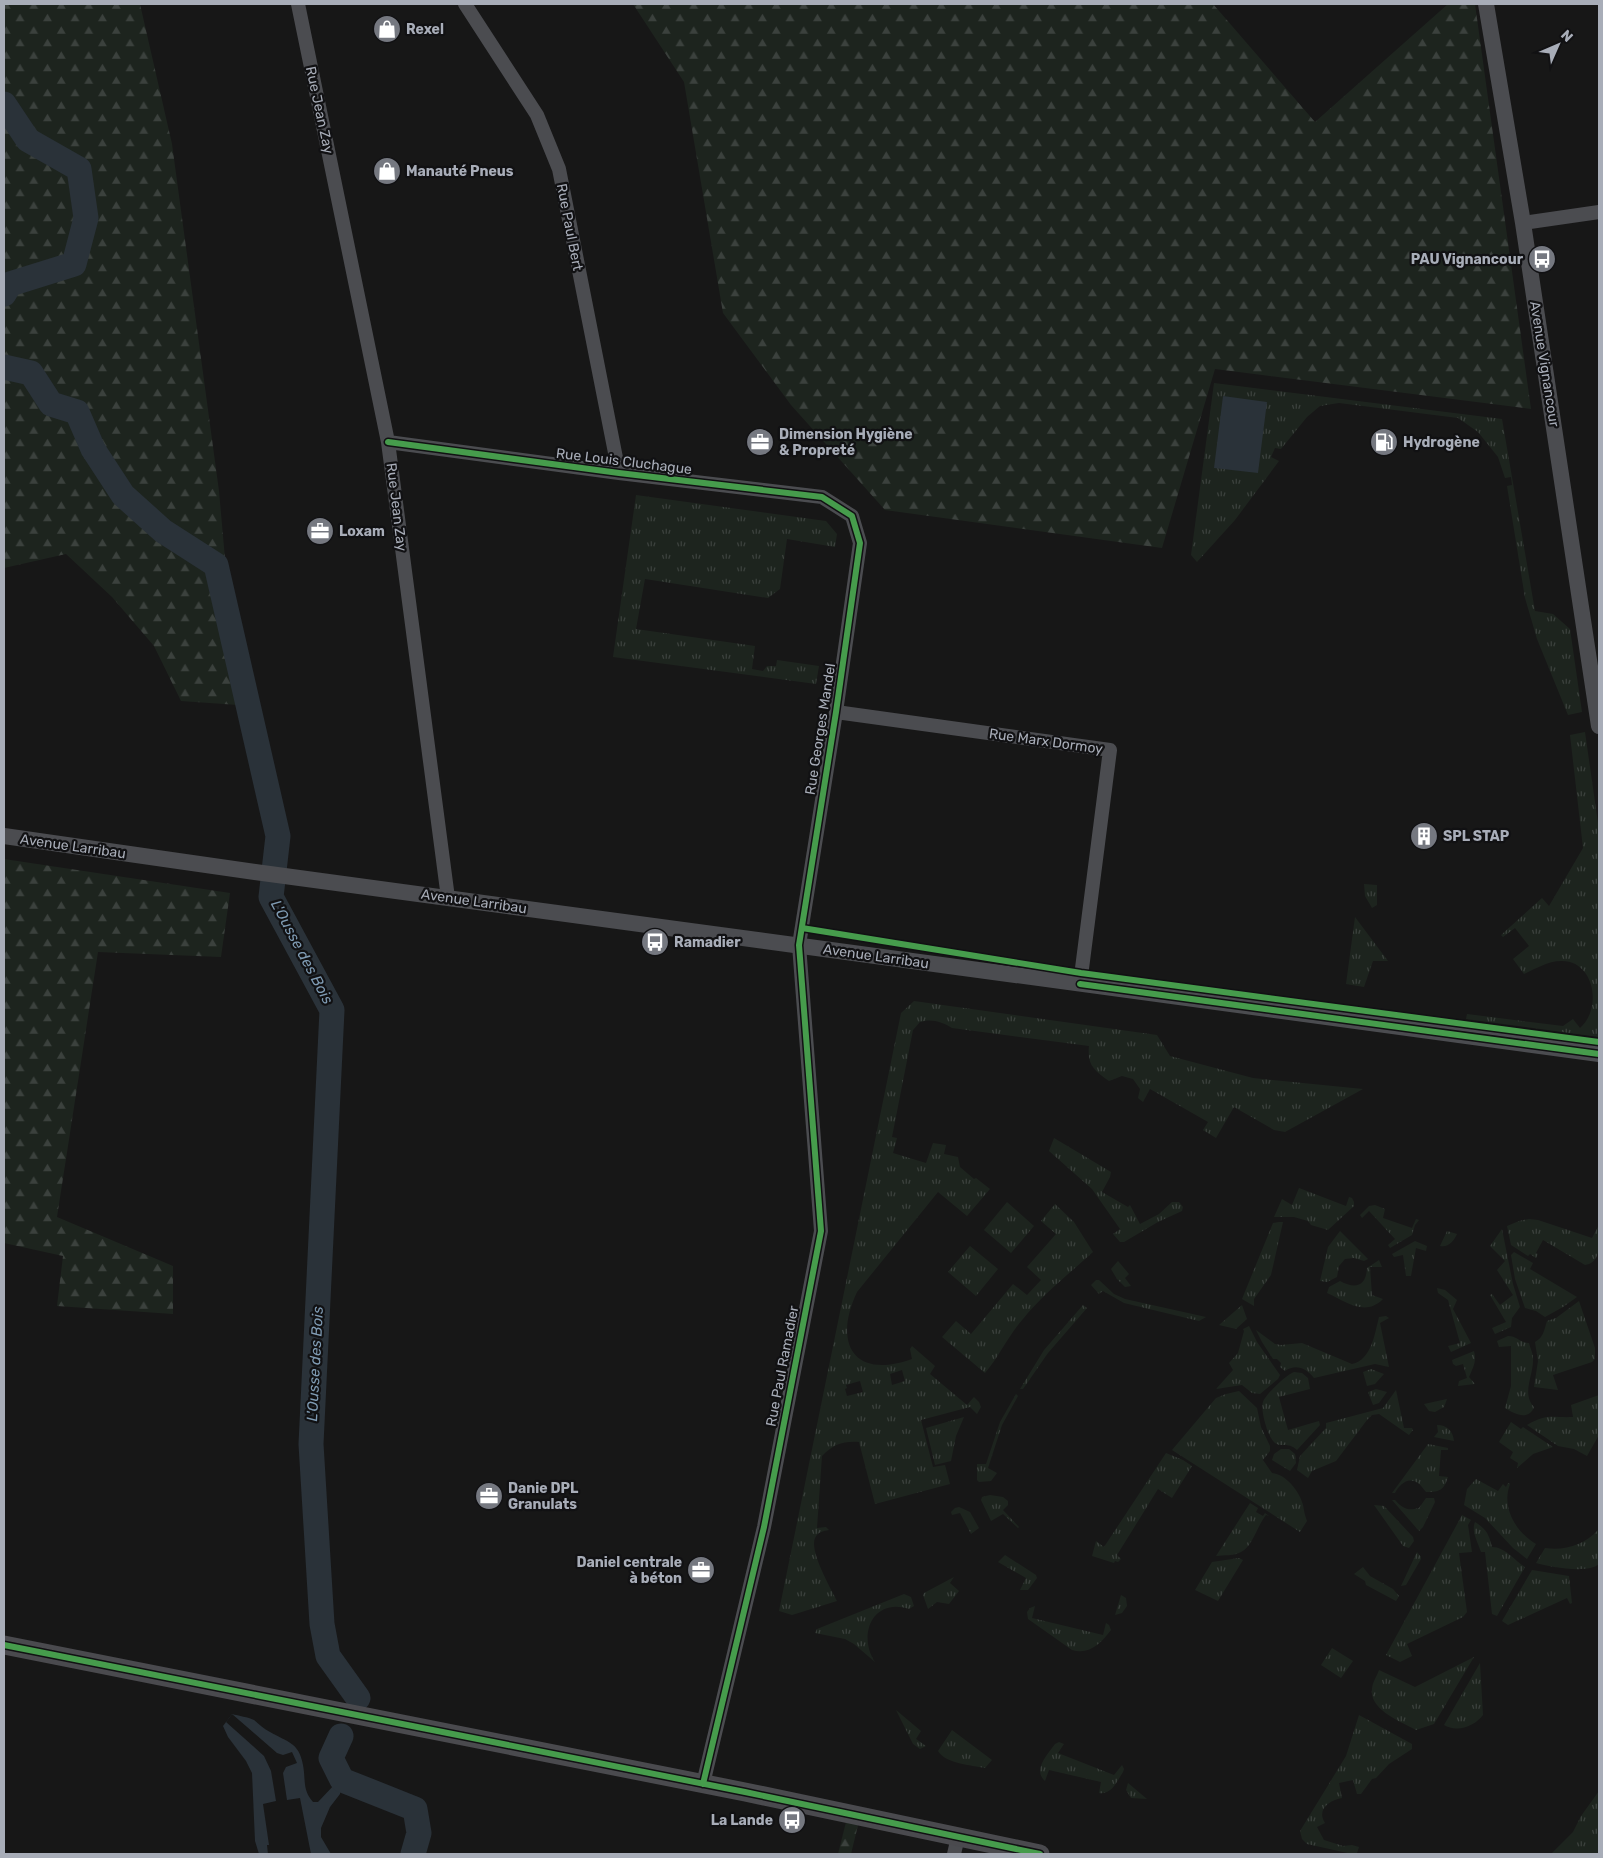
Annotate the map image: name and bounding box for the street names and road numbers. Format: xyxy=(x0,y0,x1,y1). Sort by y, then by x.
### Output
street label: Rue Jean Zay xyxy=(302,65,337,156)
street label: Rue Paul Bert xyxy=(553,182,586,273)
street label: Avenue Vignancour xyxy=(1526,300,1563,429)
street label: Rue Louis Cluchague xyxy=(555,445,693,478)
street label: Rue Jean Zay xyxy=(383,462,410,552)
street label: Rue Georges Mandel xyxy=(802,662,839,796)
street label: Rue Marx Dormoy xyxy=(988,725,1104,758)
street label: Avenue Larribau xyxy=(19,831,127,862)
street label: Avenue Larribau xyxy=(420,886,528,917)
street label: Avenue Larribau xyxy=(822,941,930,972)
street label: Rue Paul Ramadier xyxy=(762,1304,803,1428)

